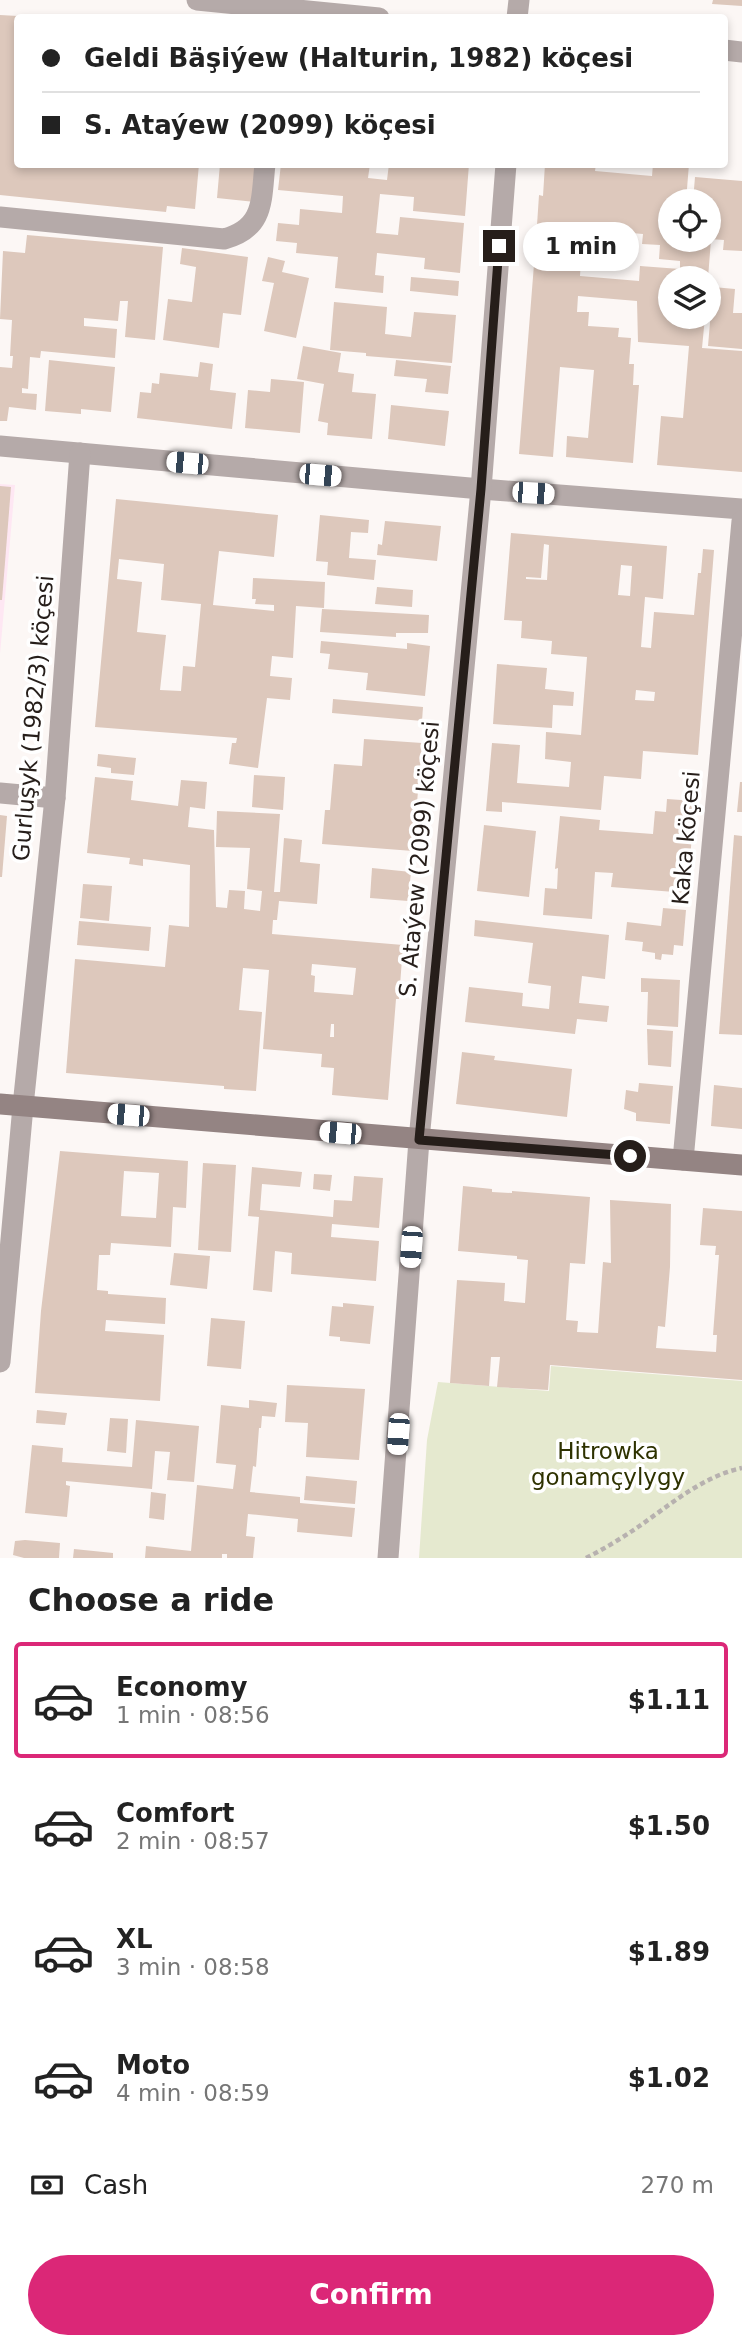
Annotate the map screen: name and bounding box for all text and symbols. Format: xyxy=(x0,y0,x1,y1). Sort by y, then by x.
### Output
text: Geldi Bäşiýew (Halturin, 1982) köçesi xyxy=(84,43,633,73)
text: S. Ataýew (2099) köçesi xyxy=(84,110,436,140)
map controls xyxy=(658,189,721,329)
button: locate xyxy=(658,189,721,252)
callout: 1 min xyxy=(524,222,639,270)
route end xyxy=(483,230,515,262)
text: 1 min xyxy=(545,233,617,259)
button: layers xyxy=(658,266,721,329)
car xyxy=(166,451,209,475)
car xyxy=(299,463,342,487)
car xyxy=(512,481,555,505)
street label: Gurluşyk (1982/3) köçesi xyxy=(8,574,58,862)
street label: S. Ataýew (2099) köçesi xyxy=(394,720,444,998)
street label: Kaka köçesi xyxy=(667,770,705,906)
car xyxy=(107,1103,150,1127)
car xyxy=(319,1121,362,1145)
route start xyxy=(614,1140,646,1172)
car xyxy=(400,1225,423,1269)
car xyxy=(387,1412,410,1456)
park label: Hitrowka gonamçylygy xyxy=(531,1438,685,1490)
text: Choose a ride xyxy=(28,1581,274,1619)
icon: car xyxy=(32,1669,95,1732)
text: Economy xyxy=(116,1672,247,1702)
text: $1.11 xyxy=(628,1685,710,1715)
text: 1 min · 08:56 xyxy=(116,1702,270,1728)
icon: car xyxy=(32,1795,95,1858)
text: Comfort xyxy=(116,1798,234,1828)
text: $1.50 xyxy=(628,1811,710,1841)
text: 2 min · 08:57 xyxy=(116,1828,270,1854)
icon: car xyxy=(32,1921,95,1984)
text: XL xyxy=(116,1924,153,1954)
text: $1.89 xyxy=(628,1937,710,1967)
text: 3 min · 08:58 xyxy=(116,1954,270,1980)
icon: car xyxy=(32,2047,95,2110)
text: Moto xyxy=(116,2050,190,2080)
text: $1.02 xyxy=(628,2063,710,2093)
text: 4 min · 08:59 xyxy=(116,2080,270,2106)
icon: cash xyxy=(28,2166,66,2204)
text: Cash xyxy=(84,2170,148,2200)
text: 270 m xyxy=(640,2172,714,2198)
button: Confirm xyxy=(28,2255,714,2335)

